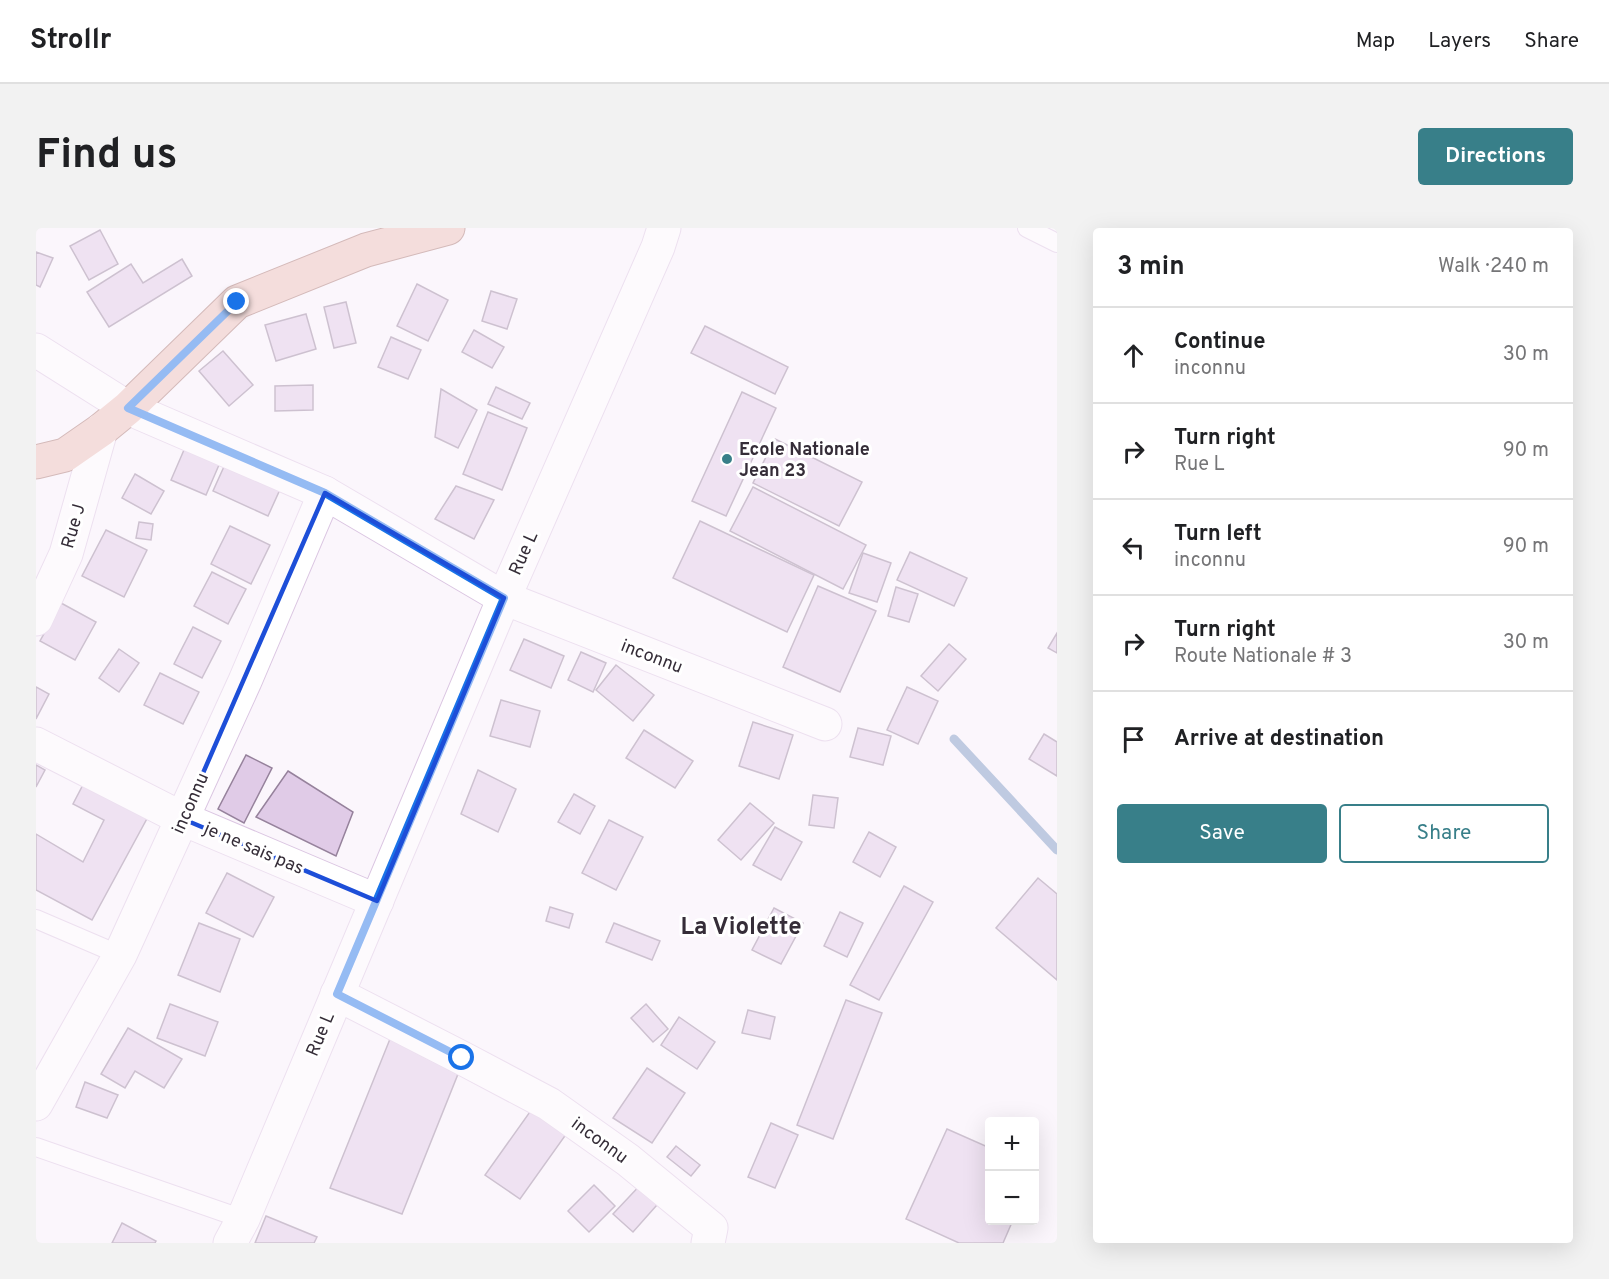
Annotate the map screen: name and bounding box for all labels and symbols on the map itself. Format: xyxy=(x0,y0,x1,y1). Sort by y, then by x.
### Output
route end xyxy=(223,288,249,314)
place label: Ecole Nationale Jean 23 xyxy=(739,439,870,483)
marker: Ecole Nationale Jean 23 xyxy=(720,452,734,466)
street label: Rue J xyxy=(57,501,92,551)
street label: Rue L xyxy=(505,528,544,579)
street label: inconnu xyxy=(617,635,686,680)
street label: inconnu xyxy=(168,769,215,838)
street label: je ne sais pas xyxy=(199,818,307,881)
district label: La Violette xyxy=(680,913,802,943)
street label: Rue L xyxy=(302,1009,341,1060)
route start xyxy=(448,1044,474,1070)
street label: inconnu xyxy=(566,1113,632,1170)

